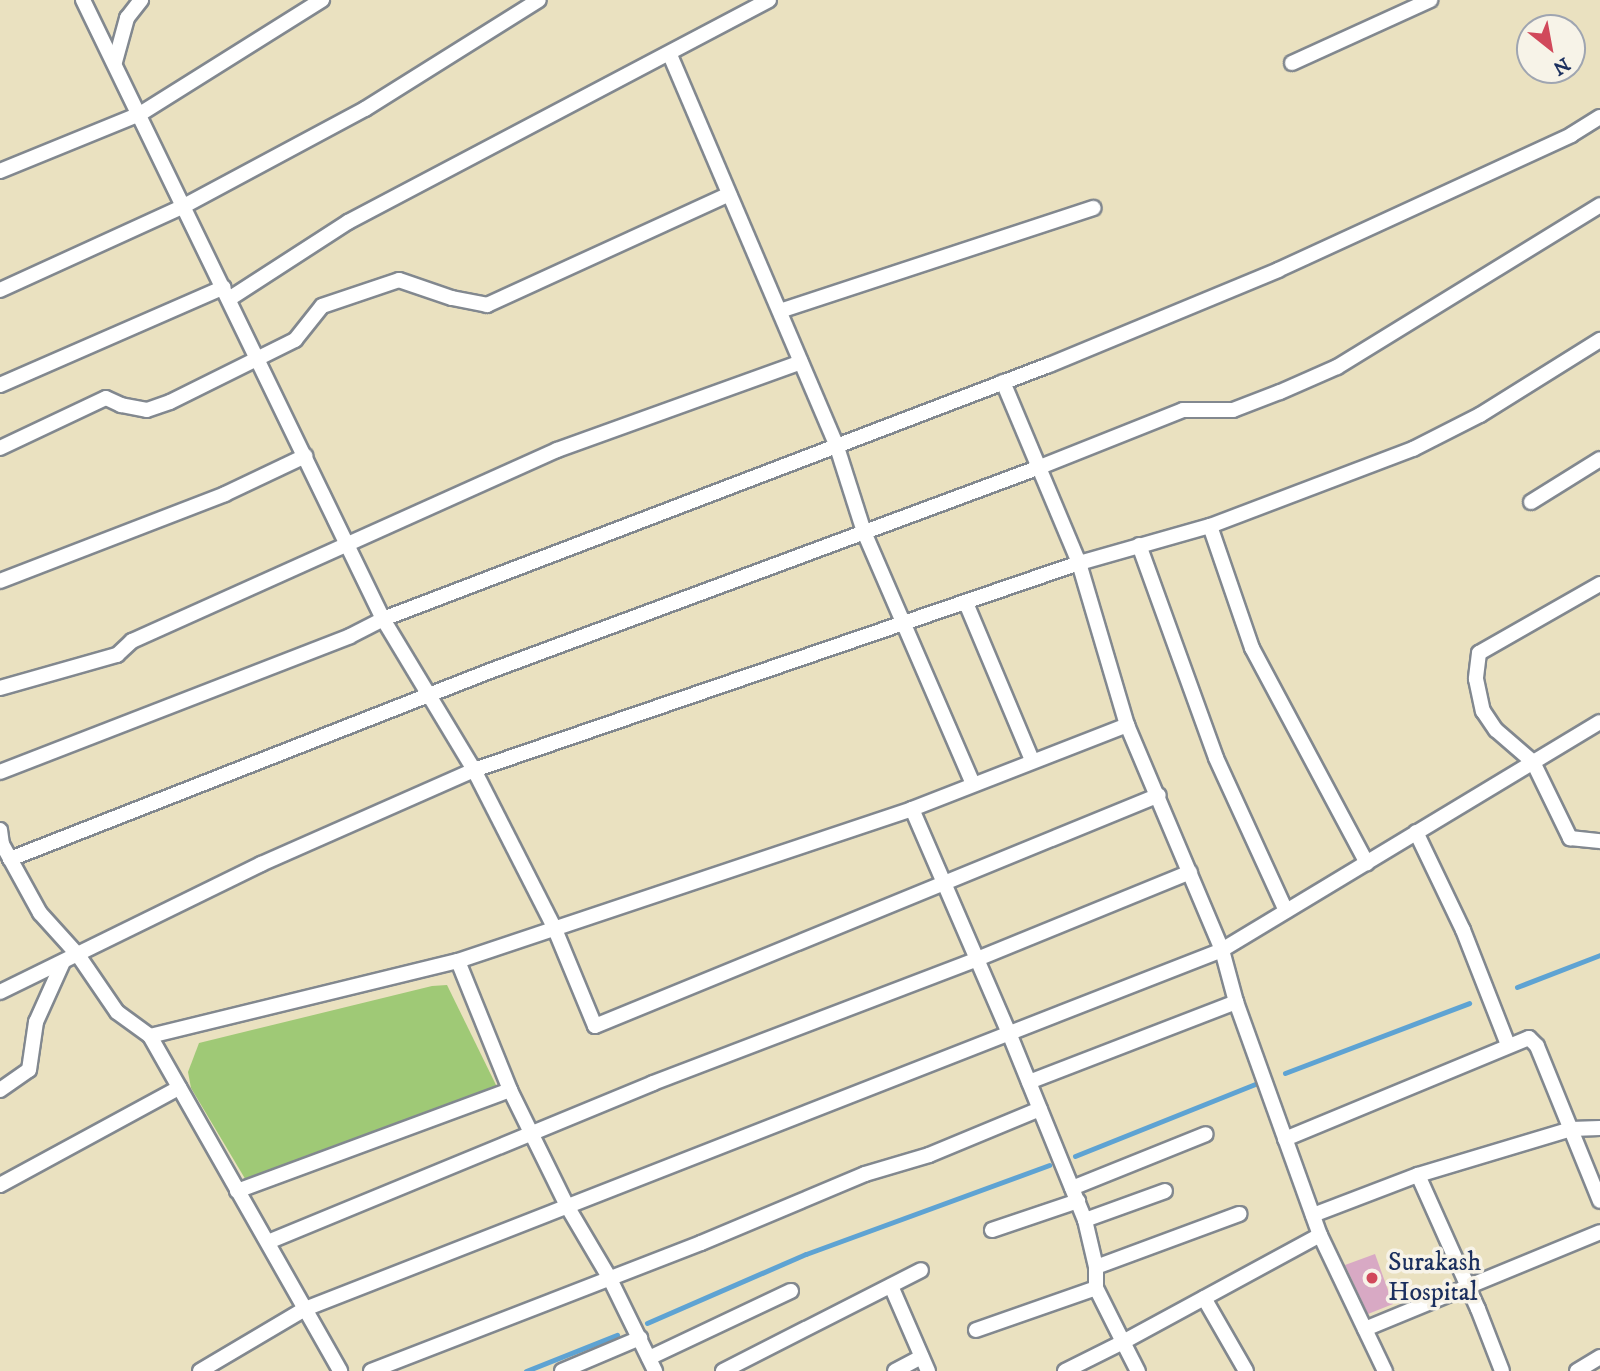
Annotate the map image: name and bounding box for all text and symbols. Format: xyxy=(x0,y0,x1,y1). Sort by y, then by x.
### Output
north arrow xyxy=(1516,14,1586,84)
text: N xyxy=(1548,52,1574,80)
place label: Surakash Hospital xyxy=(1388,1247,1481,1308)
marker: Surakash Hospital xyxy=(1362,1268,1382,1288)

